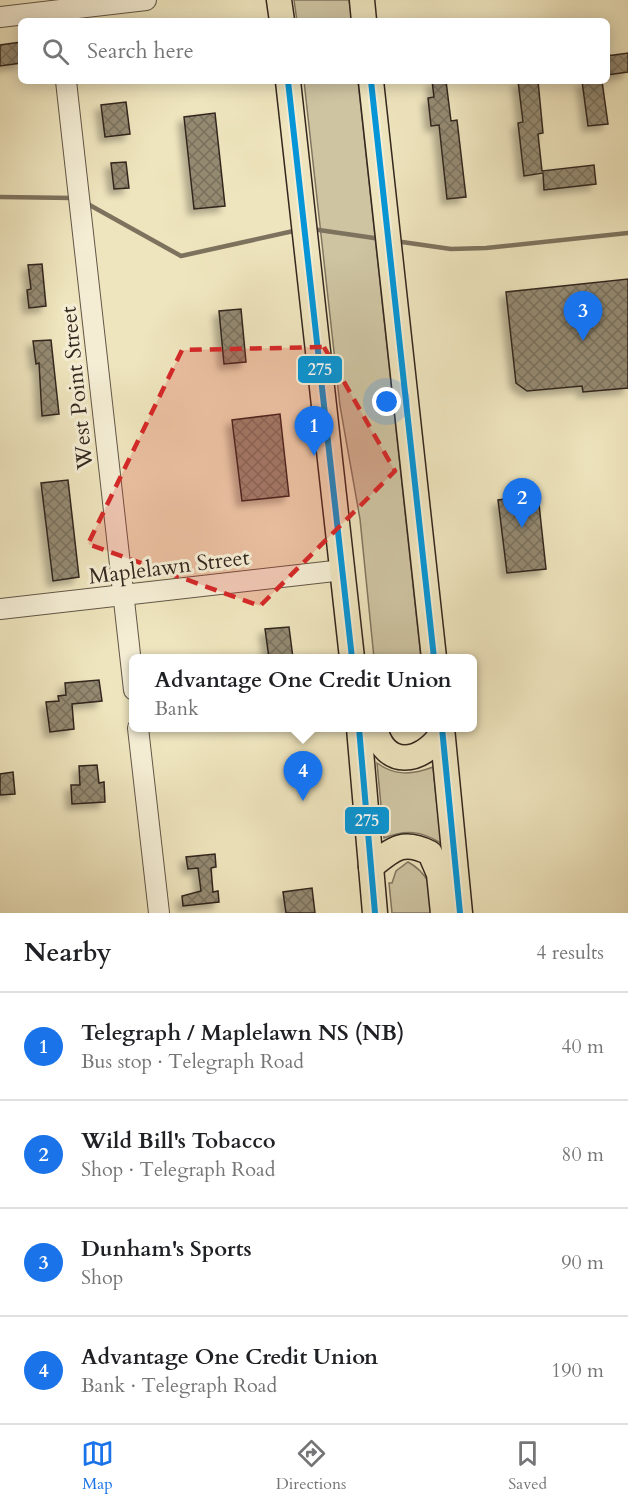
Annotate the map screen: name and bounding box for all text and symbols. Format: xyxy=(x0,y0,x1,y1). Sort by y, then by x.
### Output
search box xyxy=(18,18,610,84)
icon: search xyxy=(39,35,72,68)
text: Search here xyxy=(87,36,194,66)
pin: 3 xyxy=(564,292,602,341)
street label: West Point Street xyxy=(54,305,101,472)
line badge: 275 xyxy=(297,355,343,384)
text: 275 xyxy=(308,359,332,381)
your location xyxy=(372,387,401,416)
pin: 1 xyxy=(294,406,334,456)
pin: 2 xyxy=(502,478,542,528)
street label: Maplelawn Street xyxy=(87,542,251,592)
popup xyxy=(129,654,477,732)
text: Advantage One Credit Union xyxy=(154,665,452,695)
text: Bank xyxy=(154,695,199,722)
pin: 4 xyxy=(284,752,322,801)
line badge: 275 xyxy=(344,806,390,835)
text: 275 xyxy=(355,810,379,832)
text: Nearby xyxy=(24,935,112,970)
text: 4 results xyxy=(536,939,604,966)
text: Telegraph / Maplelawn NS (NB) xyxy=(81,1018,405,1048)
text: 1 xyxy=(38,1033,49,1060)
text: 40 m xyxy=(561,1033,604,1060)
text: Bus stop · Telegraph Road xyxy=(81,1048,304,1075)
text: Wild Bill's Tobacco xyxy=(81,1126,276,1156)
text: 2 xyxy=(38,1141,49,1168)
text: 80 m xyxy=(561,1141,604,1168)
text: Shop · Telegraph Road xyxy=(81,1156,275,1183)
text: Dunham's Sports xyxy=(81,1234,252,1264)
text: 3 xyxy=(38,1249,49,1276)
text: 90 m xyxy=(561,1249,604,1276)
text: Shop xyxy=(81,1264,123,1291)
text: Advantage One Credit Union xyxy=(81,1342,378,1372)
text: 4 xyxy=(38,1357,49,1384)
text: 190 m xyxy=(551,1357,604,1384)
text: Bank · Telegraph Road xyxy=(81,1372,277,1399)
tab: Map xyxy=(81,1437,114,1495)
tab: Directions xyxy=(276,1437,346,1495)
tab: Saved xyxy=(508,1437,547,1495)

